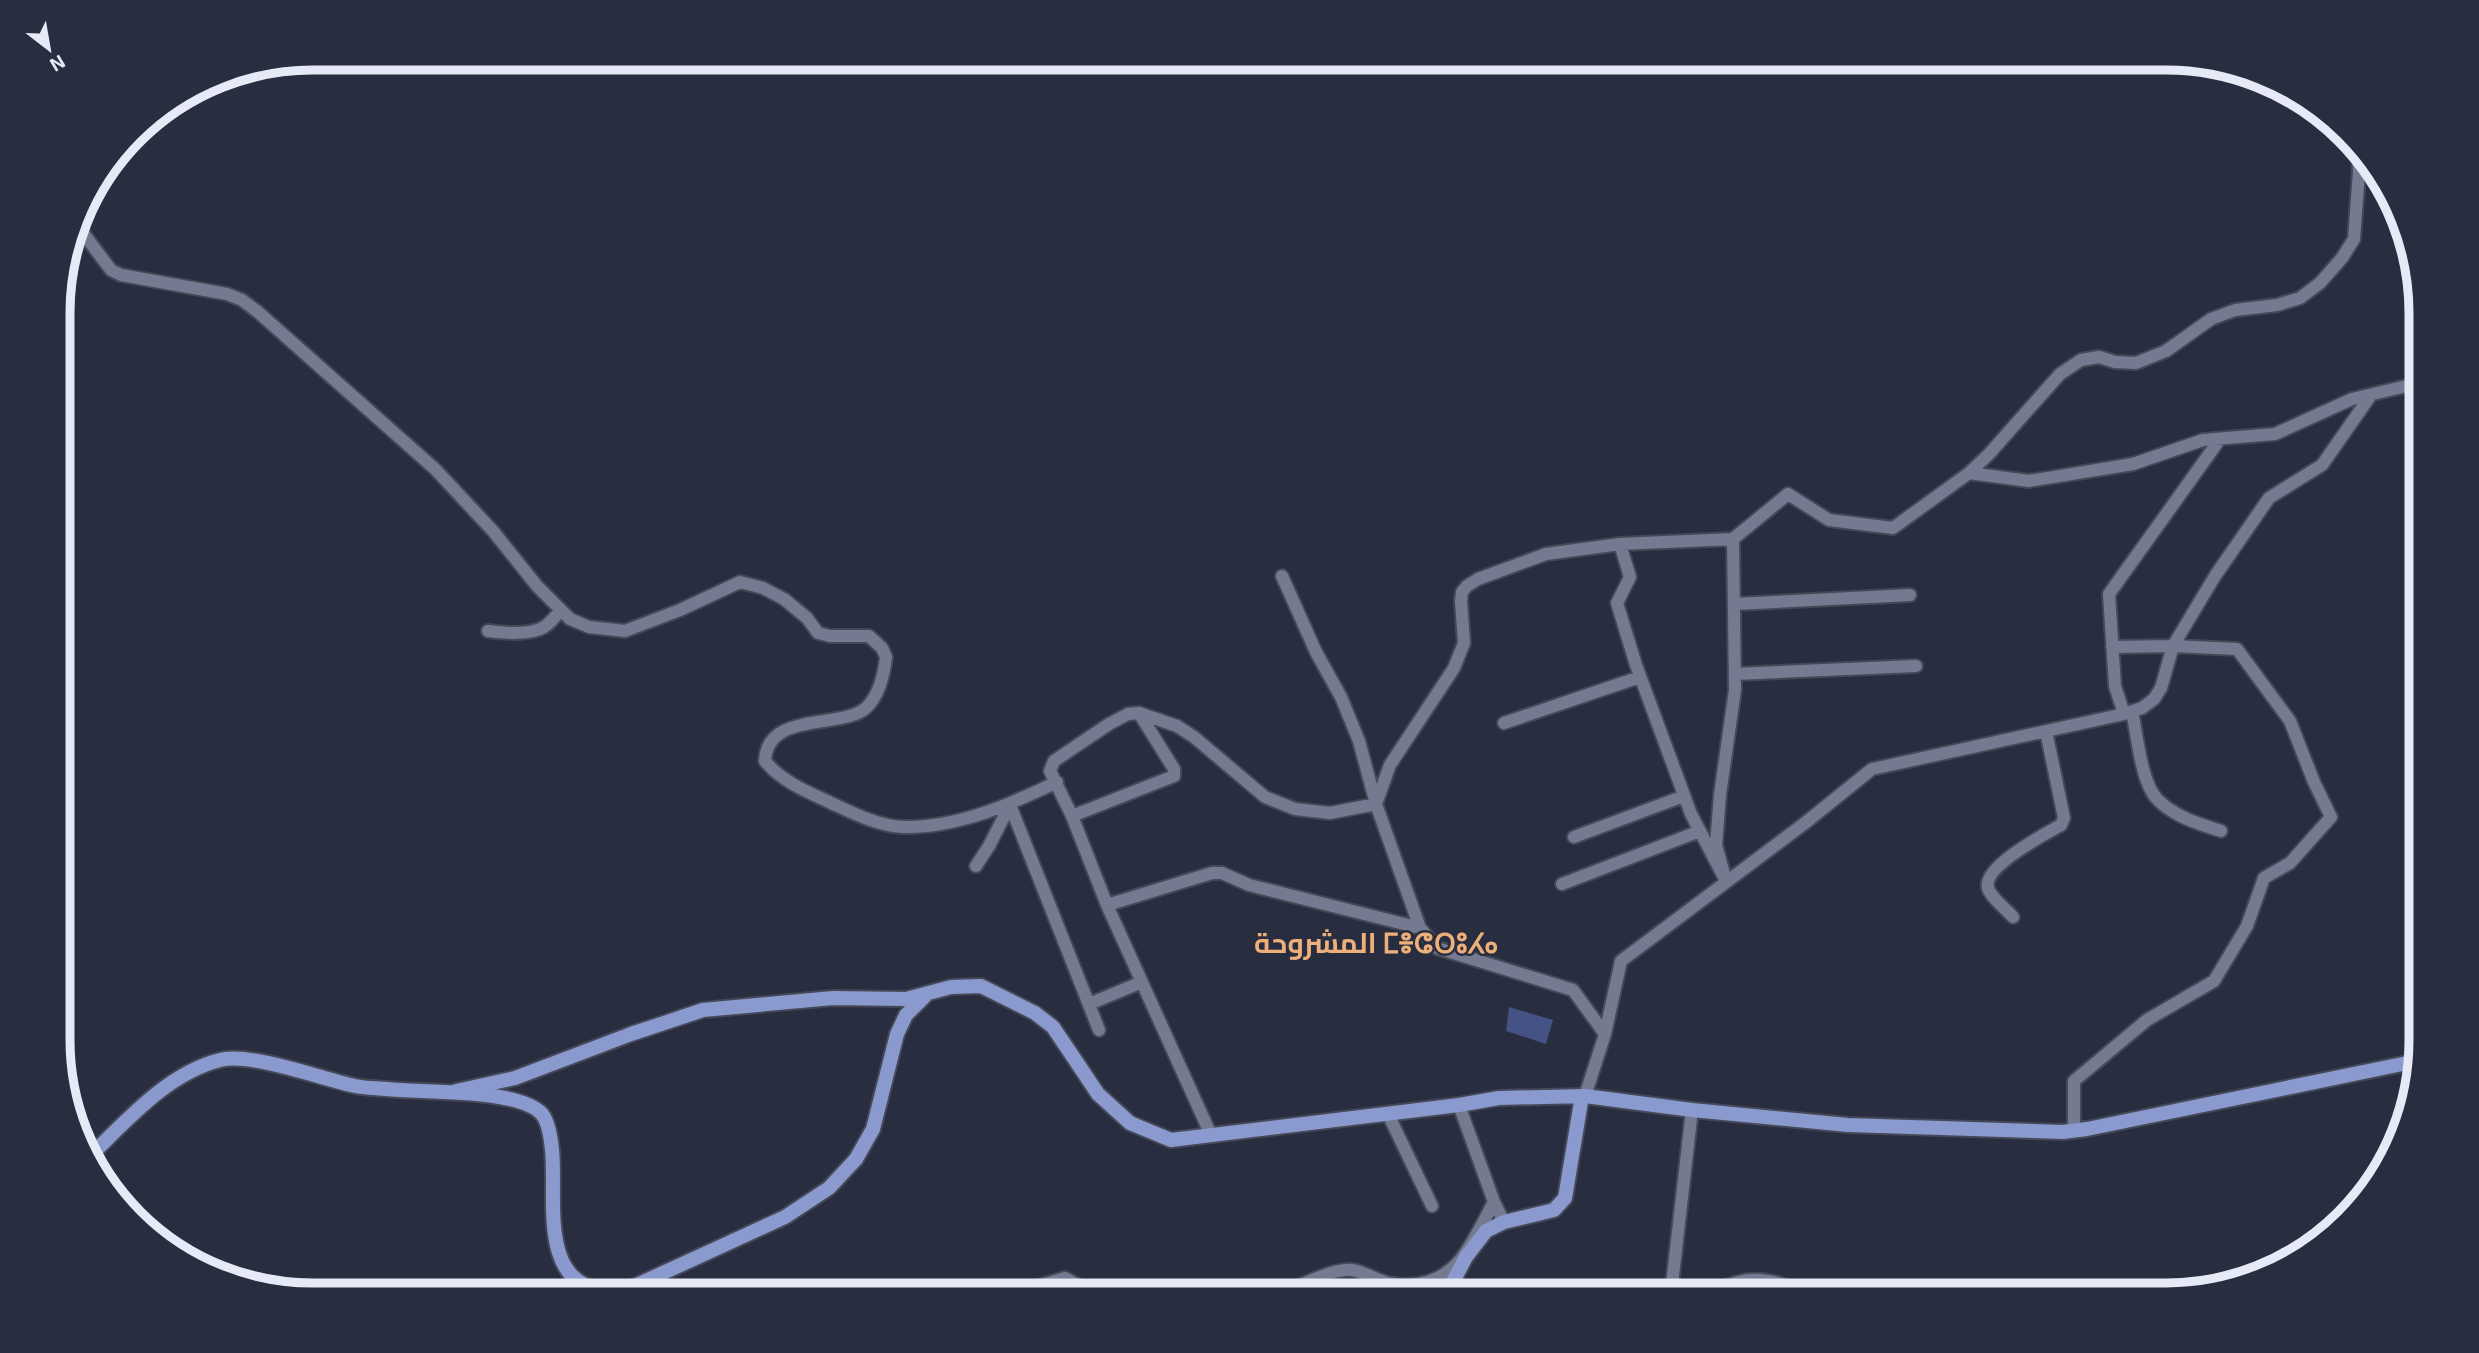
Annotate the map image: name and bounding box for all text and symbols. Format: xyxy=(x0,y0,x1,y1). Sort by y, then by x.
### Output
north arrow xyxy=(14,14,84,84)
text: N xyxy=(46,51,70,77)
district label: المشروحة ⵎⴻⵛⵔⵓⵃⴰ xyxy=(1254,925,1498,960)

